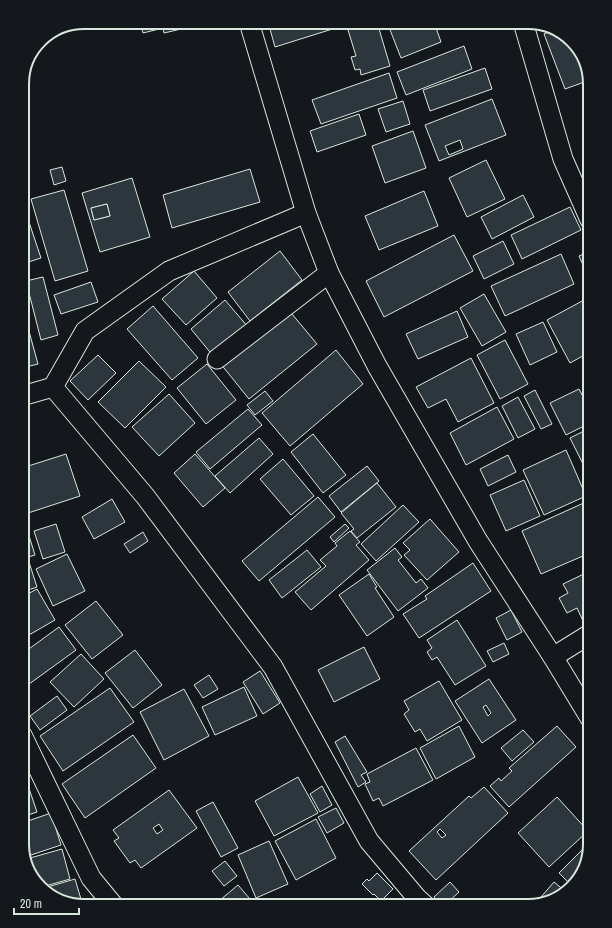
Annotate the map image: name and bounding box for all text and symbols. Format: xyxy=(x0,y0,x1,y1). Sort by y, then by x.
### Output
scale bar xyxy=(14,890,79,916)
text: 20 m xyxy=(20,896,42,912)

